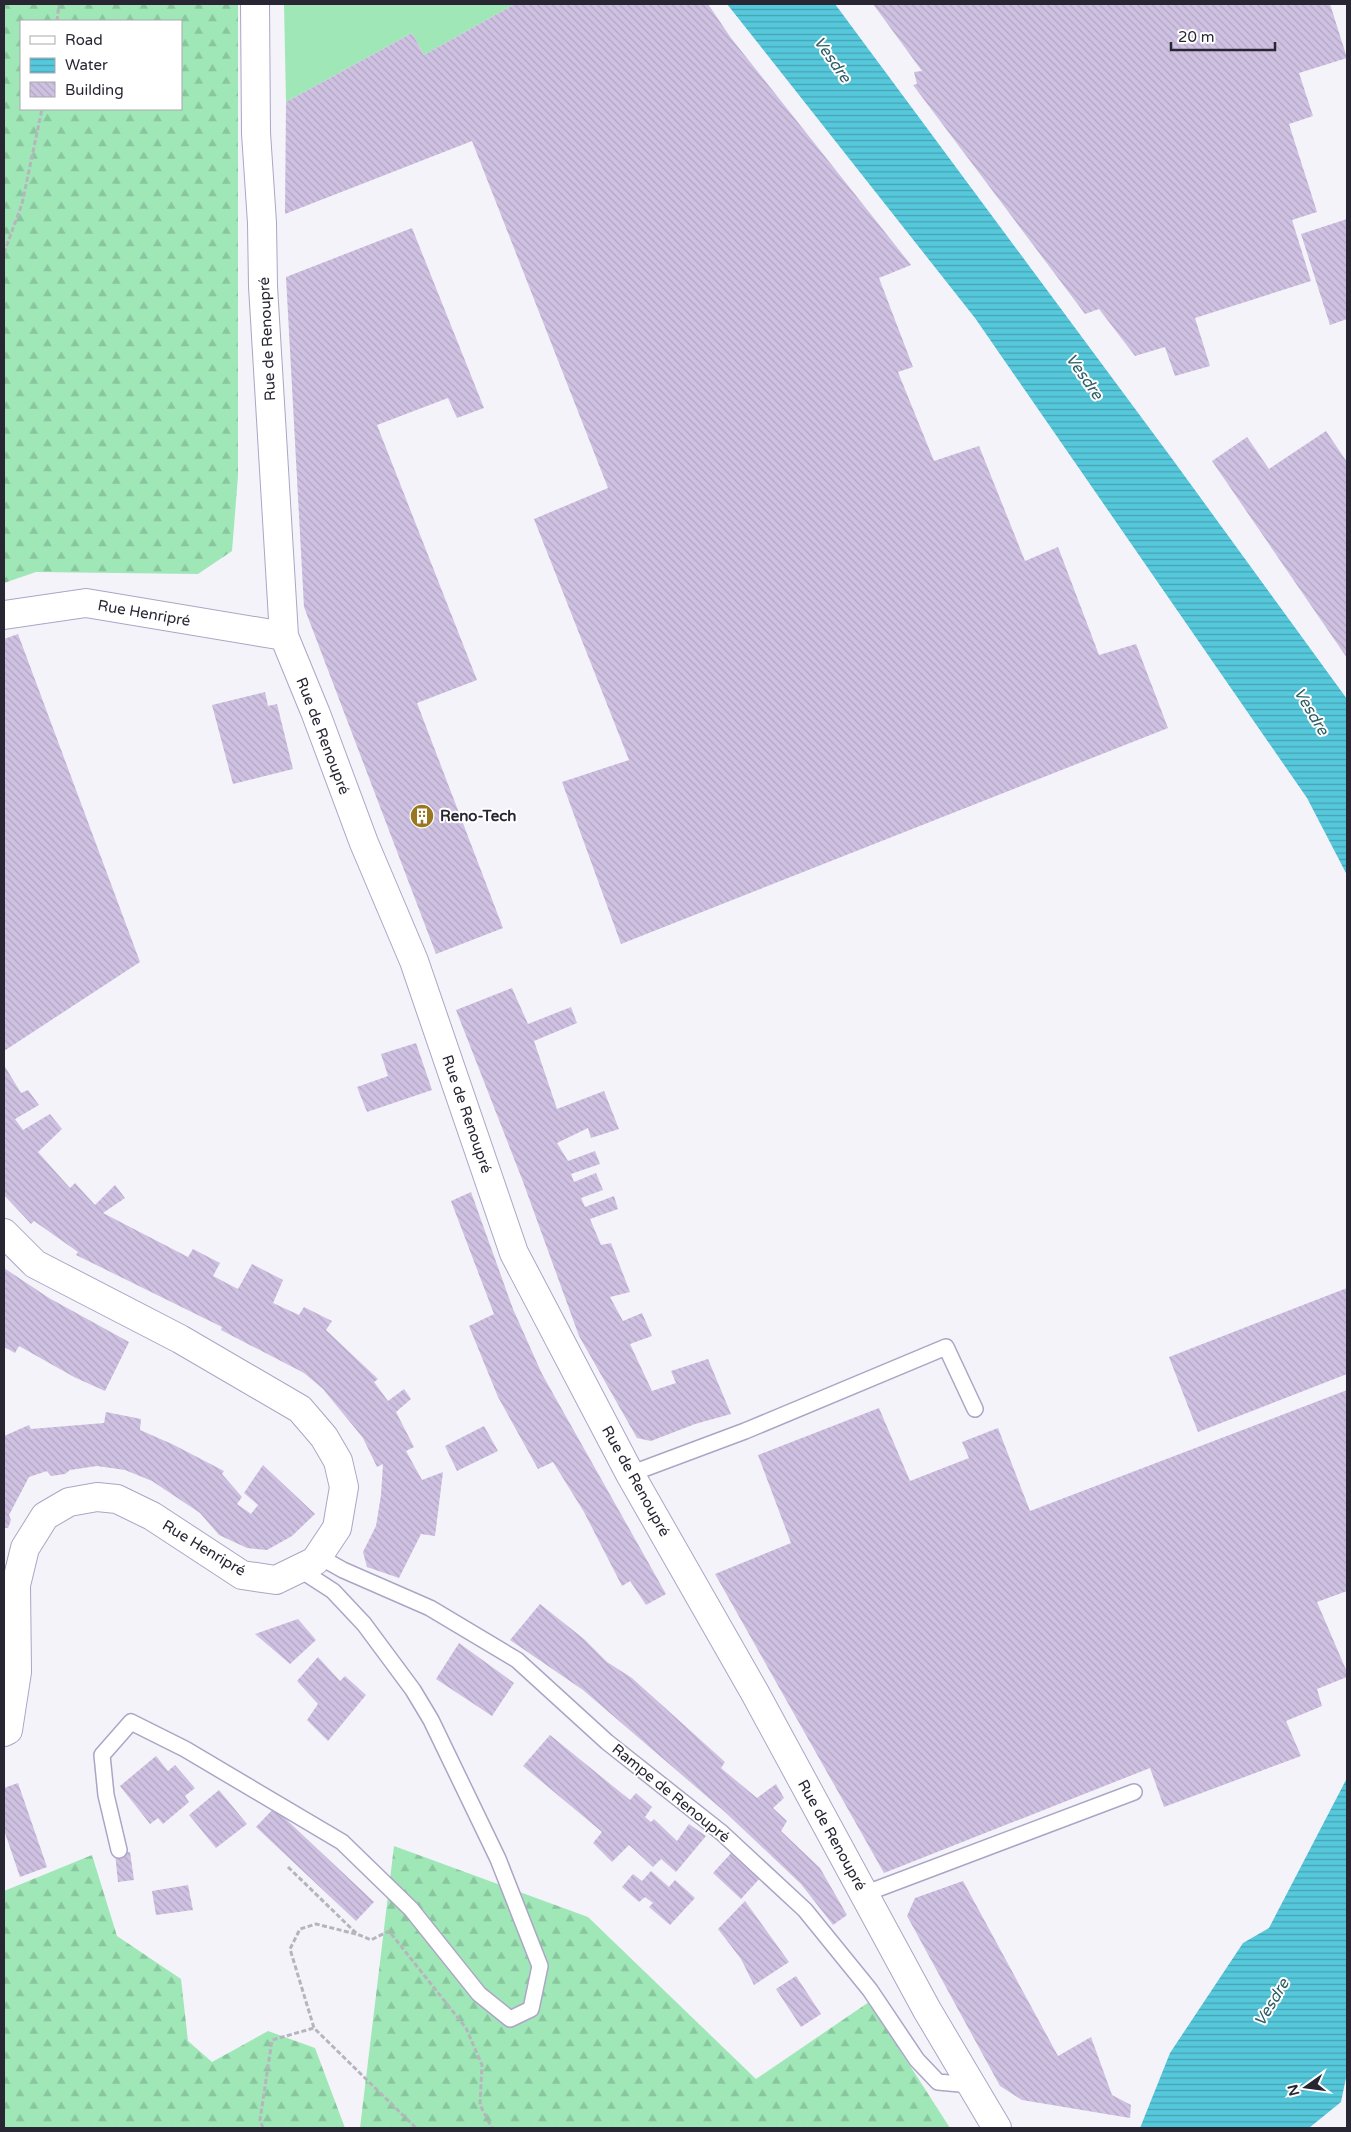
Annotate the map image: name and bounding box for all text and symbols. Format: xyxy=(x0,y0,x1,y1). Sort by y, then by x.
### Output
legend xyxy=(20,20,182,110)
scale bar xyxy=(1171,20,1275,52)
text: 20 m xyxy=(1178,28,1215,46)
text: Road xyxy=(65,31,103,49)
water label: Vesdre xyxy=(809,33,856,87)
text: Water xyxy=(65,56,108,74)
text: Building xyxy=(65,81,124,99)
street label: Rue de Renoupré xyxy=(255,277,279,401)
water label: Vesdre xyxy=(1061,350,1108,404)
street label: Rue Henripré xyxy=(96,596,192,630)
street label: Rue de Renoupré xyxy=(292,675,354,797)
water label: Vesdre xyxy=(1289,684,1334,740)
building icon: Reno-Tech xyxy=(409,803,435,829)
place label: Reno-Tech xyxy=(440,807,516,825)
street label: Rue de Renoupré xyxy=(438,1052,496,1176)
street label: Rue de Renoupré xyxy=(598,1422,674,1540)
street label: Rue Henripré xyxy=(159,1516,249,1580)
street label: Rampe de Renoupré xyxy=(608,1740,734,1846)
street label: Rue de Renoupré xyxy=(794,1776,870,1894)
water label: Vesdre xyxy=(1250,1974,1294,2030)
north arrow xyxy=(1281,2062,1331,2112)
text: N xyxy=(1284,2083,1303,2098)

